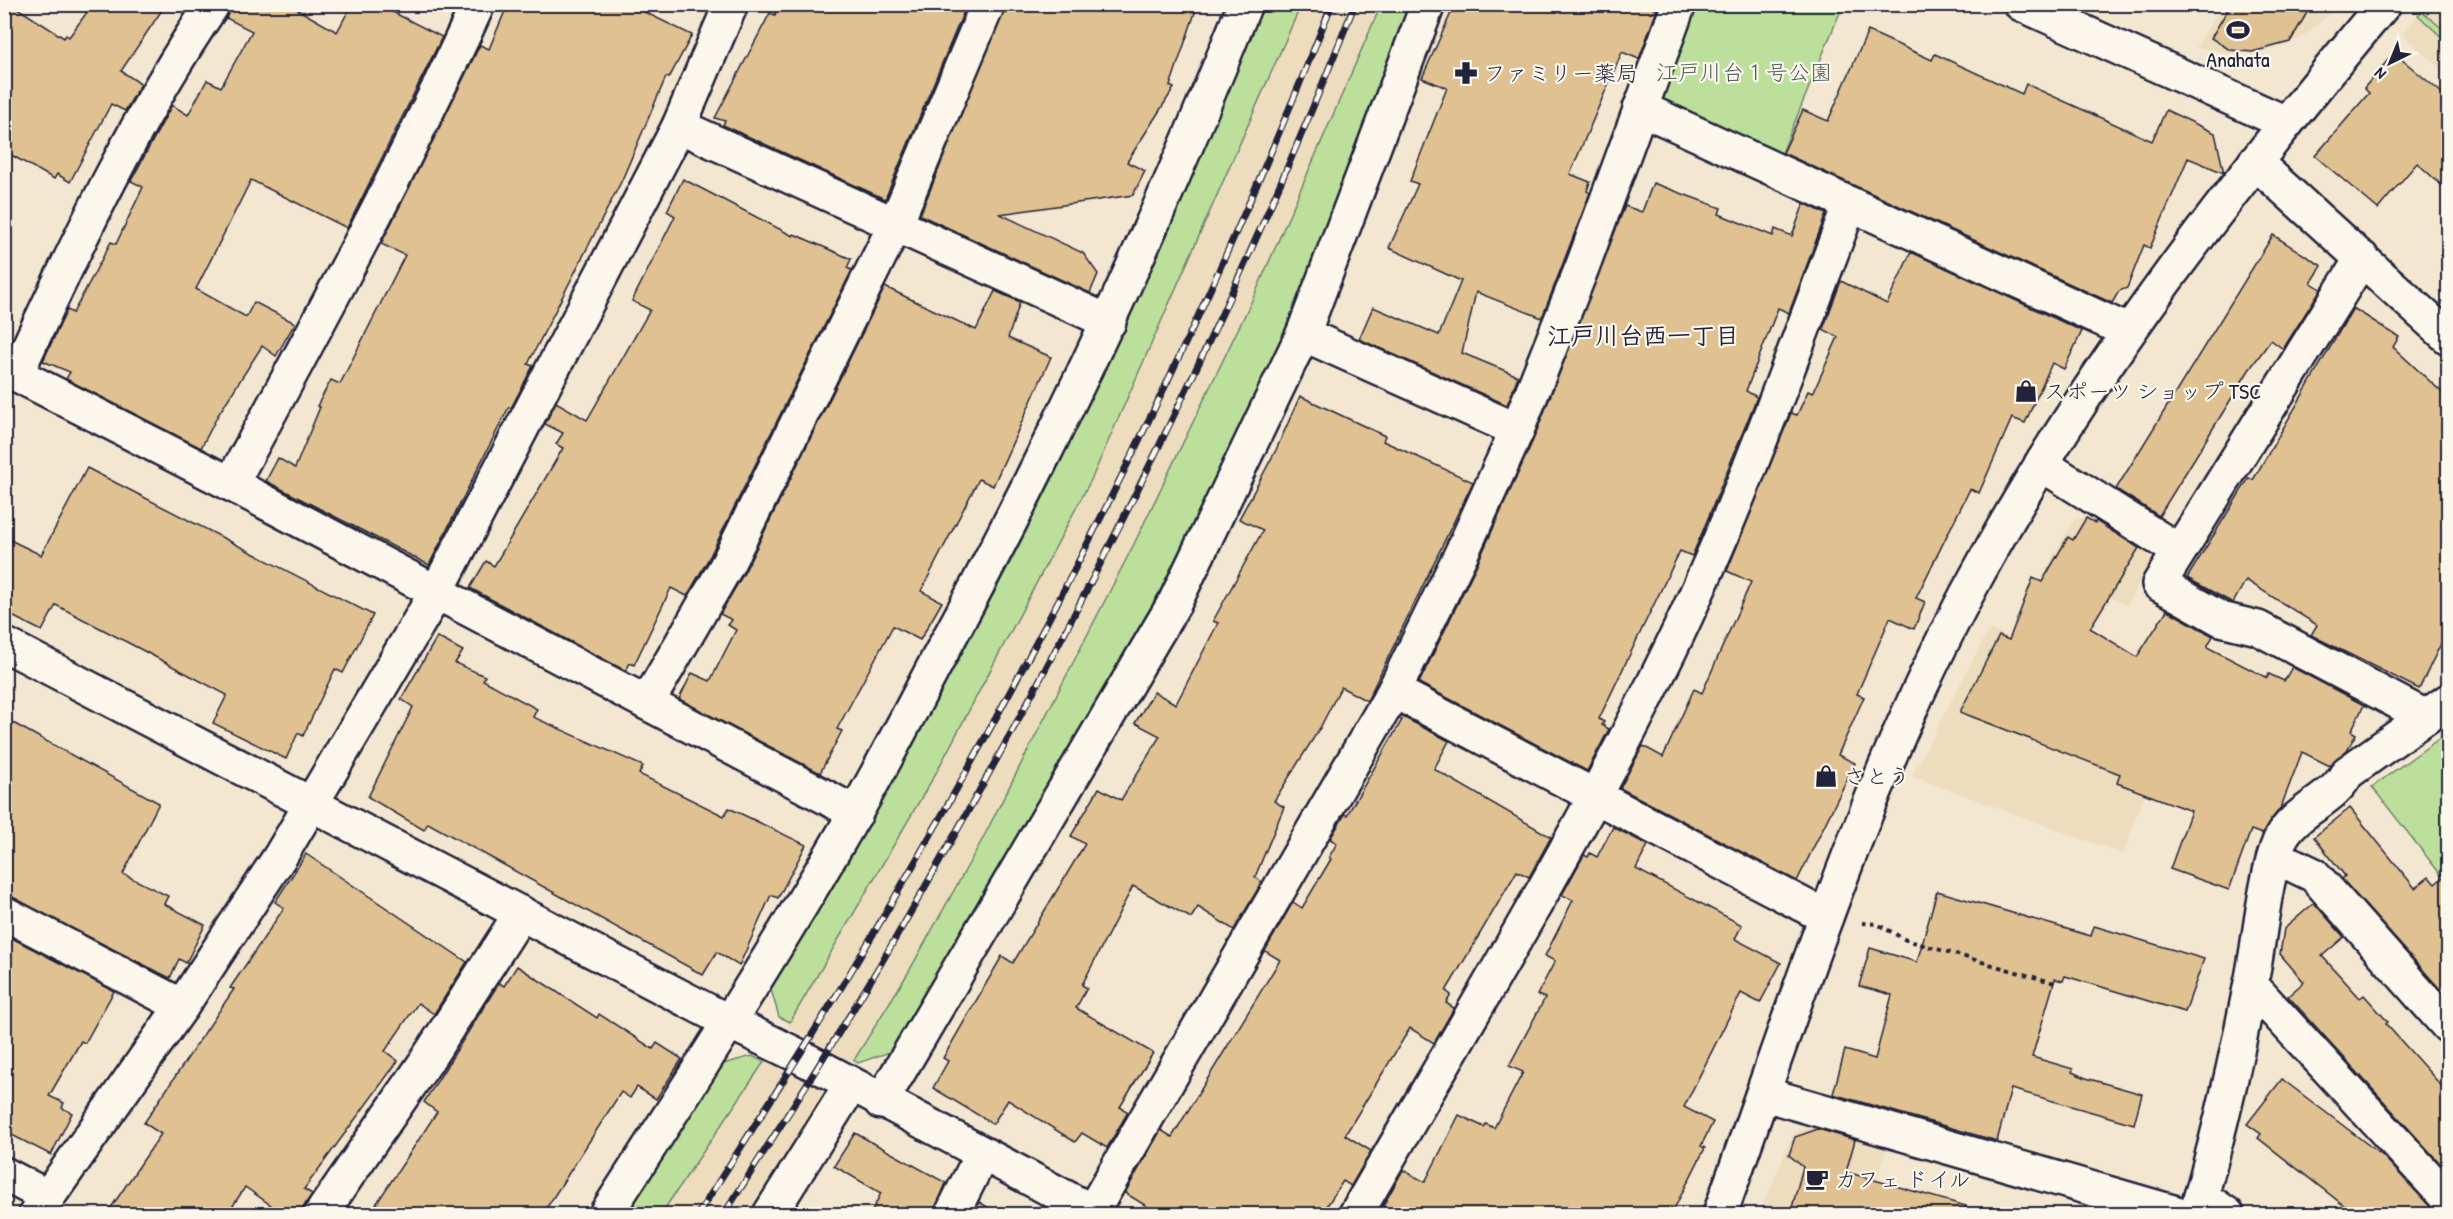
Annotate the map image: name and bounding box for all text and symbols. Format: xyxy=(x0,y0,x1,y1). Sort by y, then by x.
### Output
sports icon: Anahata xyxy=(2225,17,2251,43)
north arrow xyxy=(2360,33,2420,93)
place label: Anahata xyxy=(2206,44,2270,74)
park label: 江戸川台１号公園 xyxy=(1656,57,1832,87)
place label: ファミリー薬局 xyxy=(1484,58,1638,88)
pharmacy icon: ファミリー薬局 xyxy=(1453,60,1479,86)
text: N xyxy=(2369,63,2390,85)
district label: 江戸川台西一丁目 xyxy=(1547,319,1739,351)
place label: スポーツ ショップ TSC xyxy=(2044,376,2261,406)
shop icon: スポーツ ショップ TSC xyxy=(2013,378,2039,404)
place label: さとう xyxy=(1844,761,1910,791)
shop icon: さとう xyxy=(1813,763,1839,789)
place label: カフェ ドイル xyxy=(1835,1164,1971,1194)
cafe icon: カフェ ドイル xyxy=(1804,1166,1830,1192)

